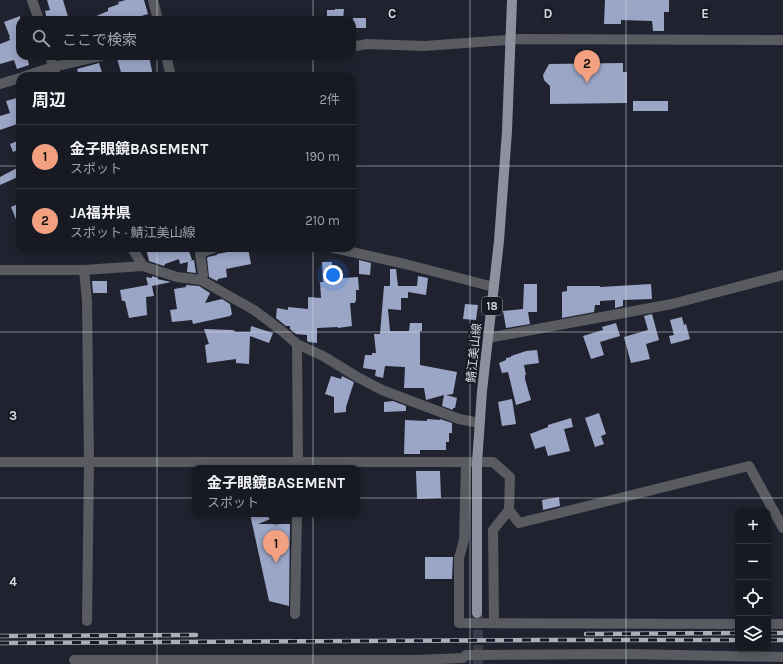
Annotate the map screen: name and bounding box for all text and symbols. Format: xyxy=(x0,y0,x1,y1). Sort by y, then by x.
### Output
text: C xyxy=(388,6,396,21)
text: D xyxy=(544,6,553,21)
text: E xyxy=(701,6,709,21)
search box xyxy=(16,16,356,60)
icon: search xyxy=(30,27,52,49)
text: ここで検索 xyxy=(62,31,137,49)
pin: 2 xyxy=(574,50,600,83)
text: 周辺 xyxy=(32,90,66,110)
text: 2件 xyxy=(319,92,340,107)
text: 金子眼鏡BASEMENT xyxy=(70,140,208,158)
text: 1 xyxy=(43,149,47,164)
text: 190 m xyxy=(305,149,340,164)
text: スポット xyxy=(70,161,122,176)
text: JA福井県 xyxy=(70,204,131,222)
text: 2 xyxy=(41,213,49,228)
text: 210 m xyxy=(305,213,340,228)
text: スポット · 鯖江美山線 xyxy=(70,225,196,240)
your location xyxy=(323,265,343,285)
road number: 18 xyxy=(482,297,502,315)
street label: 鯖江美山線 xyxy=(464,322,484,384)
text: 3 xyxy=(9,408,17,423)
popup xyxy=(192,465,360,517)
text: 金子眼鏡BASEMENT xyxy=(207,474,345,492)
text: スポット xyxy=(207,495,259,510)
map controls xyxy=(735,508,771,652)
button: + xyxy=(735,508,771,544)
pin: 1 xyxy=(263,530,289,563)
button: − xyxy=(735,544,771,580)
text: 4 xyxy=(9,574,17,589)
button: locate xyxy=(735,580,771,616)
button: layers xyxy=(735,616,771,652)

